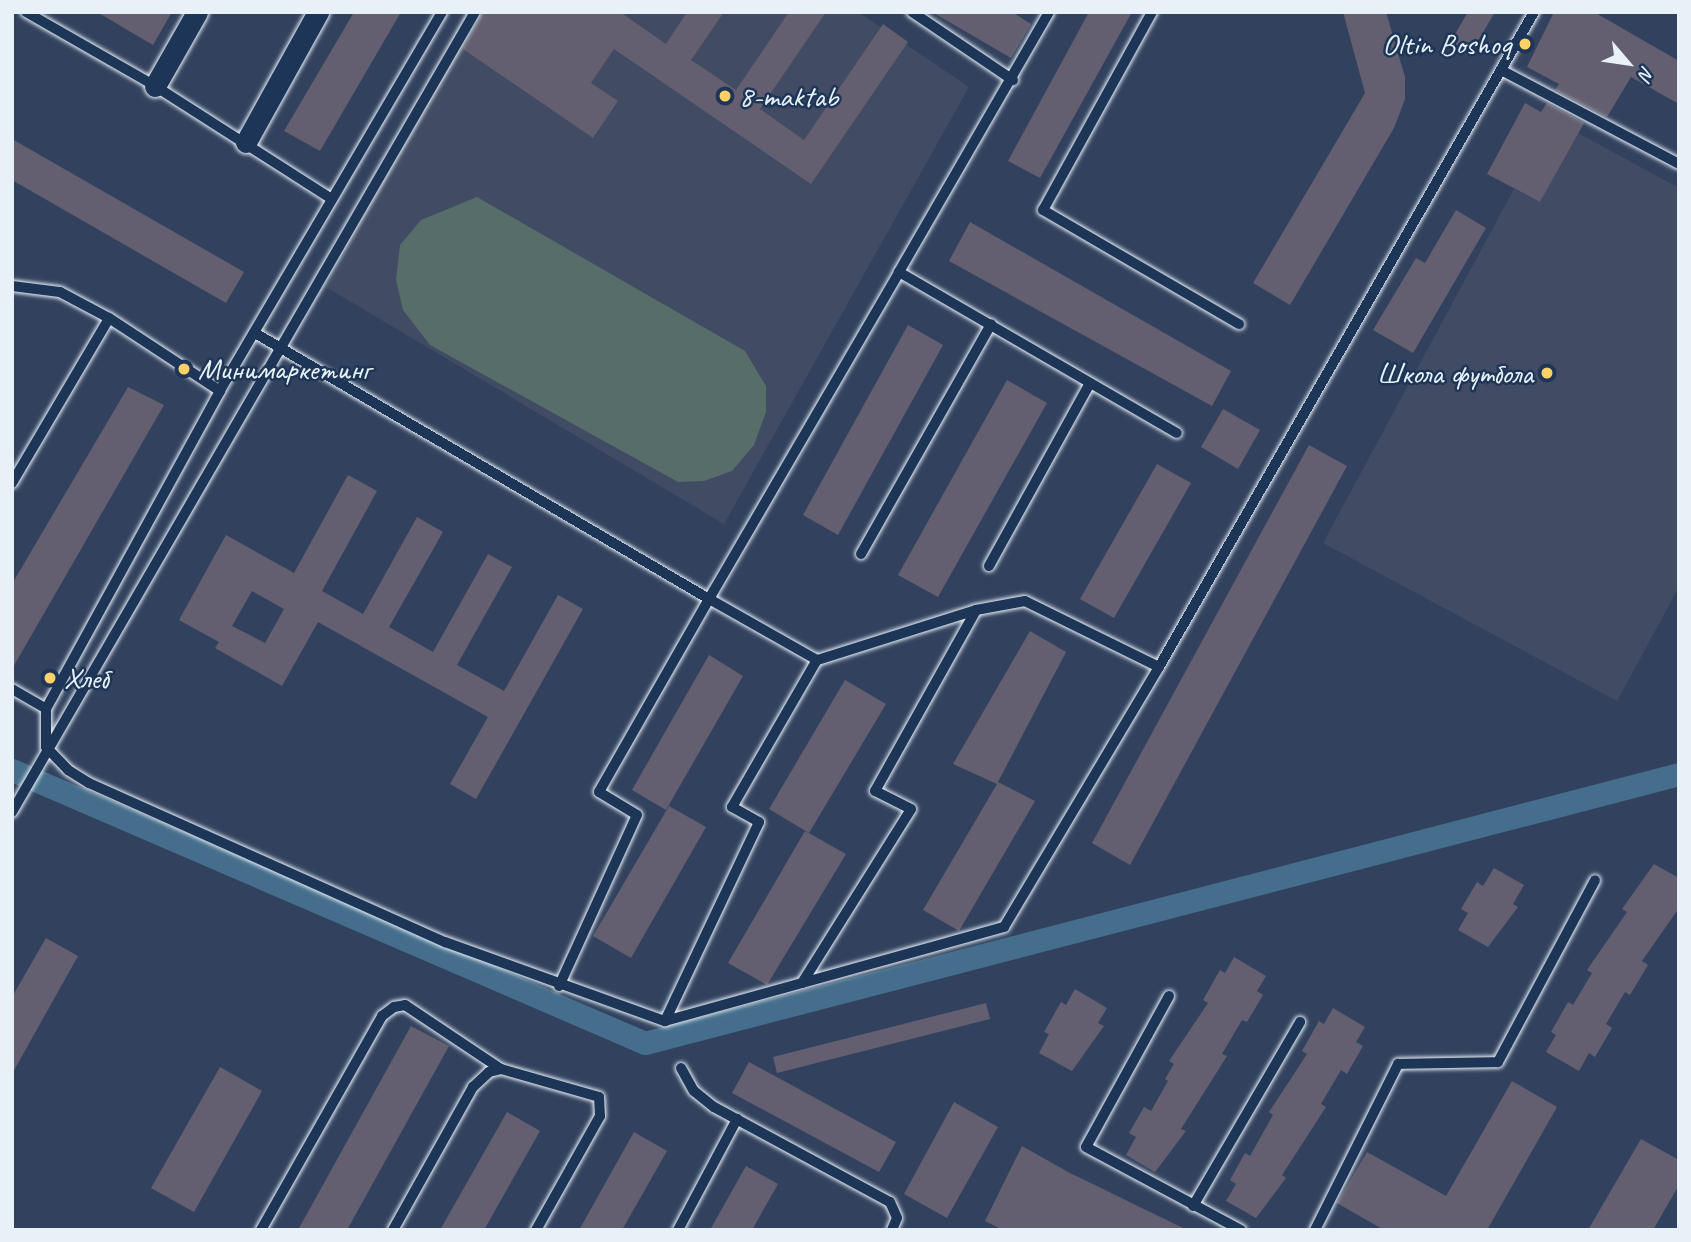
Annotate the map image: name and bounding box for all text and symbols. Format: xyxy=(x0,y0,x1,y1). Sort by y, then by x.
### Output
place label: Oltin Boshoq xyxy=(1382,26,1511,62)
north arrow xyxy=(1593,28,1663,98)
marker: Oltin Boshoq xyxy=(1517,36,1533,52)
text: N xyxy=(1633,62,1660,84)
place label: 8-maktab xyxy=(739,78,838,114)
marker: 8-maktab xyxy=(717,88,733,104)
place label: Минимаркетинг xyxy=(198,351,370,387)
place label: Школа футбола xyxy=(1374,355,1533,391)
marker: Минимаркетинг xyxy=(176,361,192,377)
marker: Школа футбола xyxy=(1539,365,1555,381)
place label: Хлеб xyxy=(64,660,108,696)
marker: Хлеб xyxy=(42,670,58,686)

